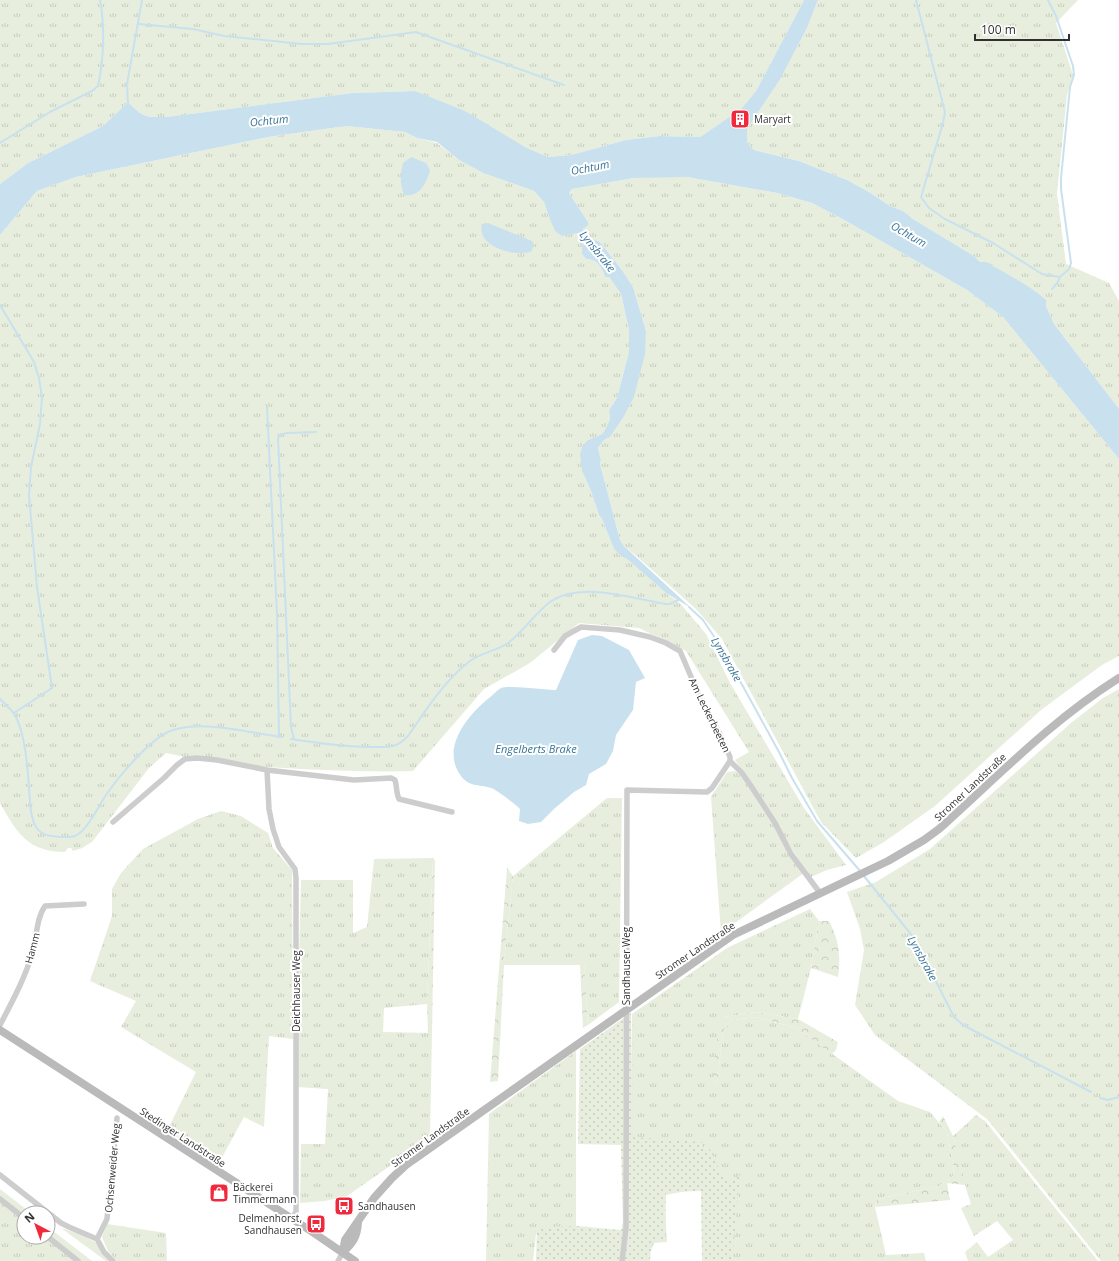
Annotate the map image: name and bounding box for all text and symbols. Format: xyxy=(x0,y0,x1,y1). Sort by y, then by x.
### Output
scale bar xyxy=(975,16,1069,42)
text: 100 m xyxy=(981,21,1016,38)
building icon: Maryart xyxy=(729,108,751,130)
water label: Ochtum xyxy=(249,111,289,129)
place label: Maryart xyxy=(754,112,791,126)
water label: Ochtum xyxy=(570,156,610,178)
water label: Ochtum xyxy=(888,218,930,250)
water label: Lynsbrake xyxy=(577,227,620,275)
water label: Lynsbrake xyxy=(708,634,746,684)
street label: Am Leckerbeeten xyxy=(686,675,734,755)
water label: Engelberts Brake xyxy=(495,741,577,756)
street label: Stromer Landstraße xyxy=(931,750,1009,824)
street label: Stromer Landstraße xyxy=(652,918,738,982)
street label: Sandhauser Weg xyxy=(619,926,633,1005)
street label: Hamm xyxy=(21,931,43,965)
water label: Lynsbrake xyxy=(905,933,942,984)
street label: Deichhauser Weg xyxy=(289,950,303,1032)
street label: Stedinger Landstraße xyxy=(137,1104,229,1170)
street label: Stromer Landstraße xyxy=(388,1104,472,1170)
street label: Ochsenweider Weg xyxy=(101,1122,123,1213)
place label: Bäckerei Timmermann xyxy=(233,1180,296,1206)
shop icon: Bäckerei Timmermann xyxy=(208,1182,230,1204)
bus stop icon: Sandhausen xyxy=(333,1195,355,1217)
place label: Sandhausen xyxy=(358,1199,416,1213)
north arrow xyxy=(16,1205,56,1245)
text: N xyxy=(21,1208,37,1226)
place label: Delmenhorst, Sandhausen xyxy=(238,1211,302,1237)
bus stop icon: Delmenhorst, Sandhausen xyxy=(305,1213,327,1235)

